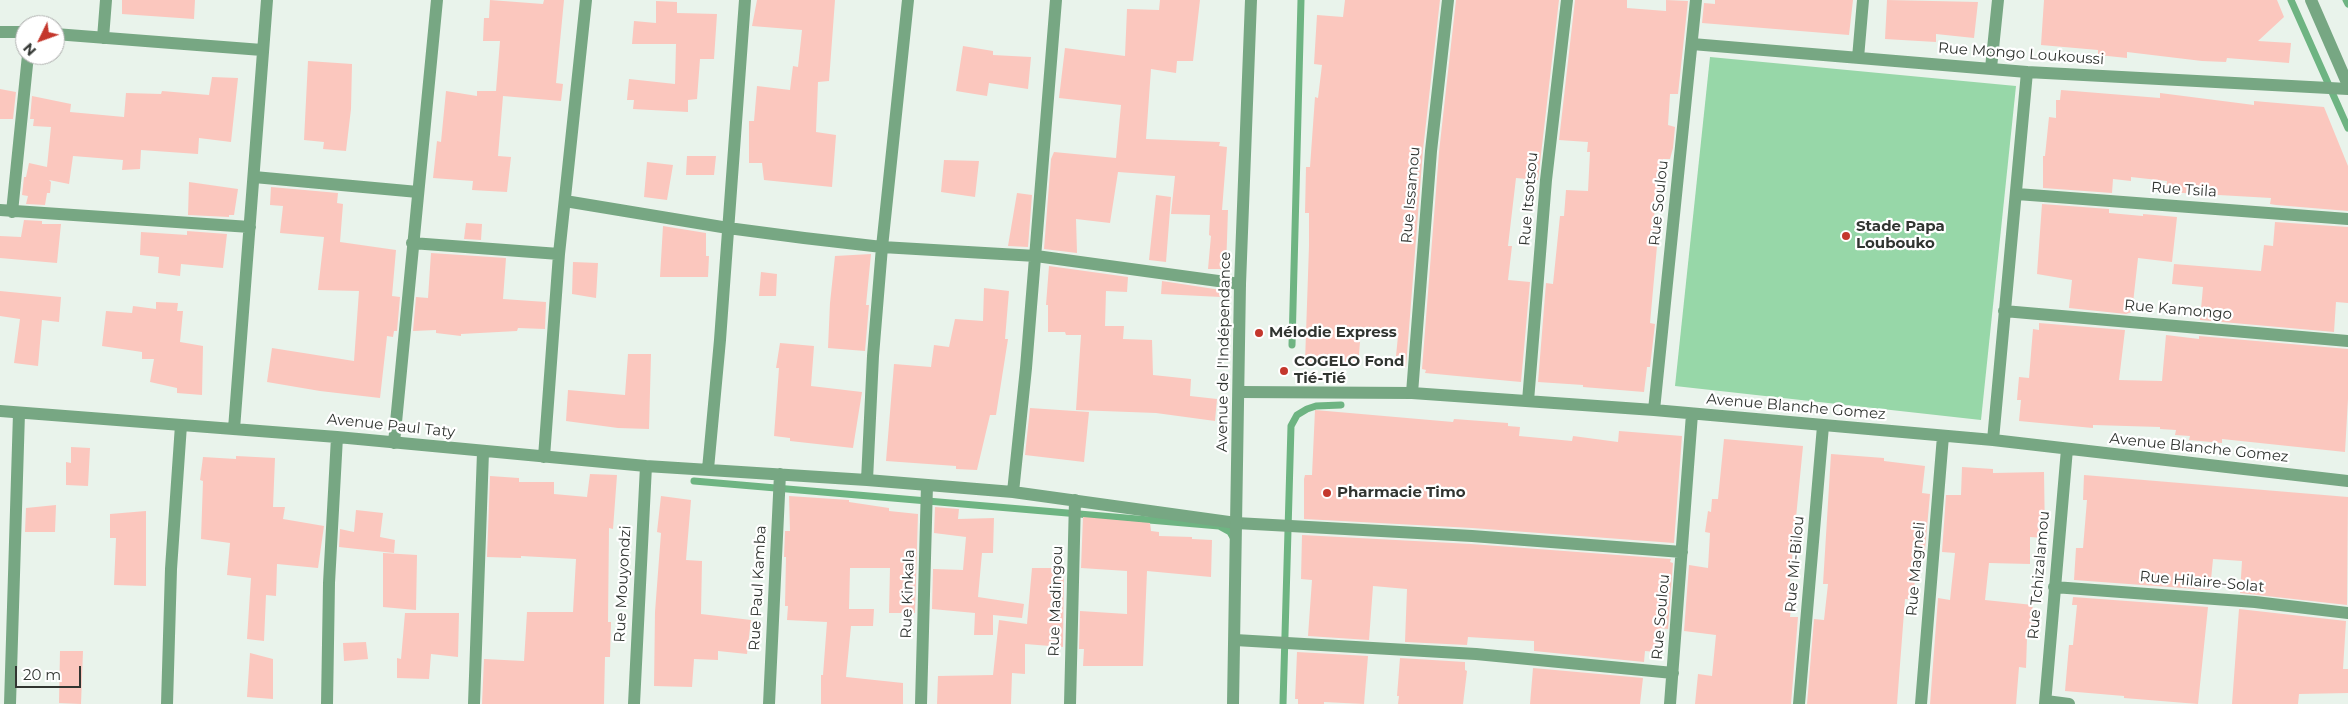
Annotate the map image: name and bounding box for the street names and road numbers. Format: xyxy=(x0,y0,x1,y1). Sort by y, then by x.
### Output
street label: Rue Mongo Loukoussi xyxy=(1937,39,2105,69)
street label: Rue Issamou xyxy=(1398,146,1424,244)
street label: Rue Itsotsou xyxy=(1516,151,1542,247)
street label: Rue Soulou xyxy=(1646,159,1672,247)
street label: Rue Tsila xyxy=(2150,179,2218,201)
street label: Avenue de l'Indépendance xyxy=(1213,252,1235,452)
street label: Rue Kamongo xyxy=(2123,296,2233,324)
street label: Avenue Blanche Gomez xyxy=(1706,390,1886,424)
street label: Avenue Paul Taty xyxy=(326,410,456,442)
street label: Avenue Blanche Gomez xyxy=(2109,430,2289,466)
street label: Rue Tchizalamou xyxy=(2024,510,2054,640)
street label: Rue Mi-Bilou xyxy=(1782,515,1808,613)
street label: Rue Magneli xyxy=(1903,521,1929,617)
street label: Rue Mouyondzi xyxy=(611,525,635,643)
street label: Rue Paul Kamba xyxy=(746,525,770,651)
street label: Rue Madingou xyxy=(1045,545,1067,657)
street label: Rue Kinkala xyxy=(897,549,919,639)
street label: Rue Hilaire-Solat xyxy=(2139,568,2265,596)
street label: Rue Soulou xyxy=(1648,573,1674,661)

